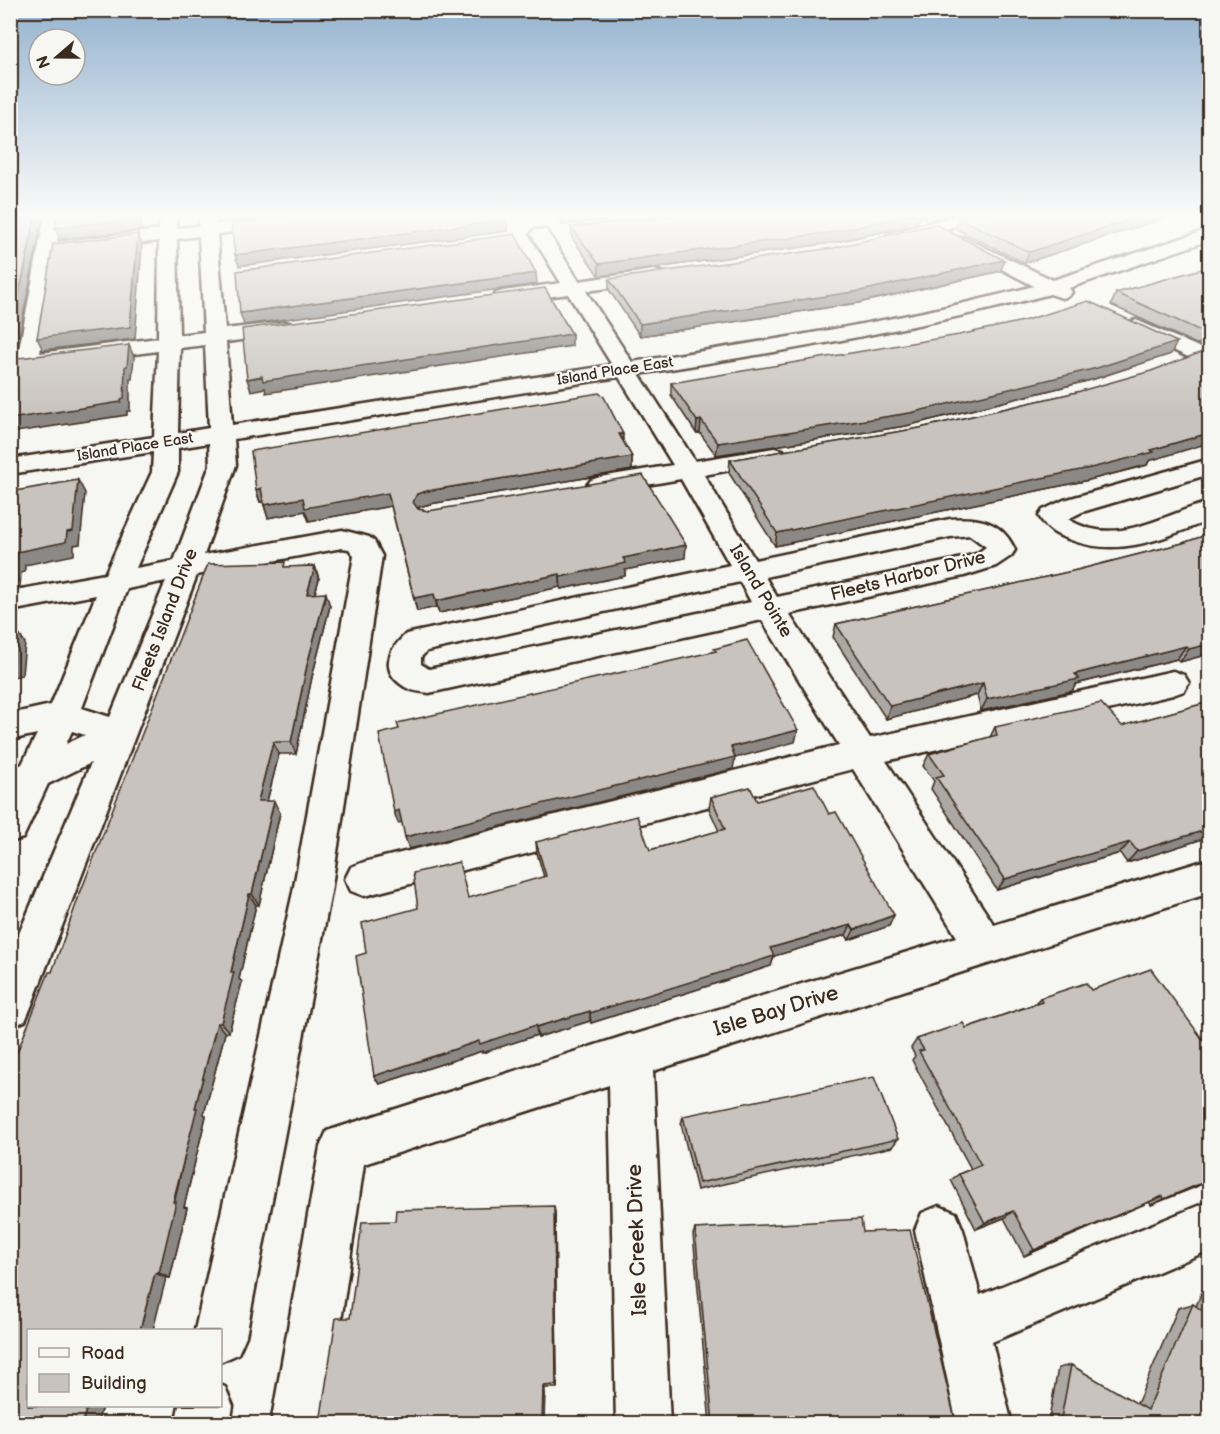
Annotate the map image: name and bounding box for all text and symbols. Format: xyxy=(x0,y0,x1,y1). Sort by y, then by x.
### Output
north arrow xyxy=(27,27,87,87)
text: N xyxy=(33,53,55,71)
street label: Island Place East xyxy=(556,352,675,390)
street label: Island Place East xyxy=(76,428,195,466)
street label: Island Pointe xyxy=(725,541,797,642)
street label: Fleets Island Drive xyxy=(128,545,202,694)
street label: Fleets Harbor Drive xyxy=(828,547,988,605)
street label: Isle Bay Drive xyxy=(711,980,841,1042)
street label: Isle Creek Drive xyxy=(622,1164,652,1316)
legend xyxy=(27,1329,222,1407)
text: Road xyxy=(81,1343,125,1364)
text: Building xyxy=(81,1373,147,1394)

